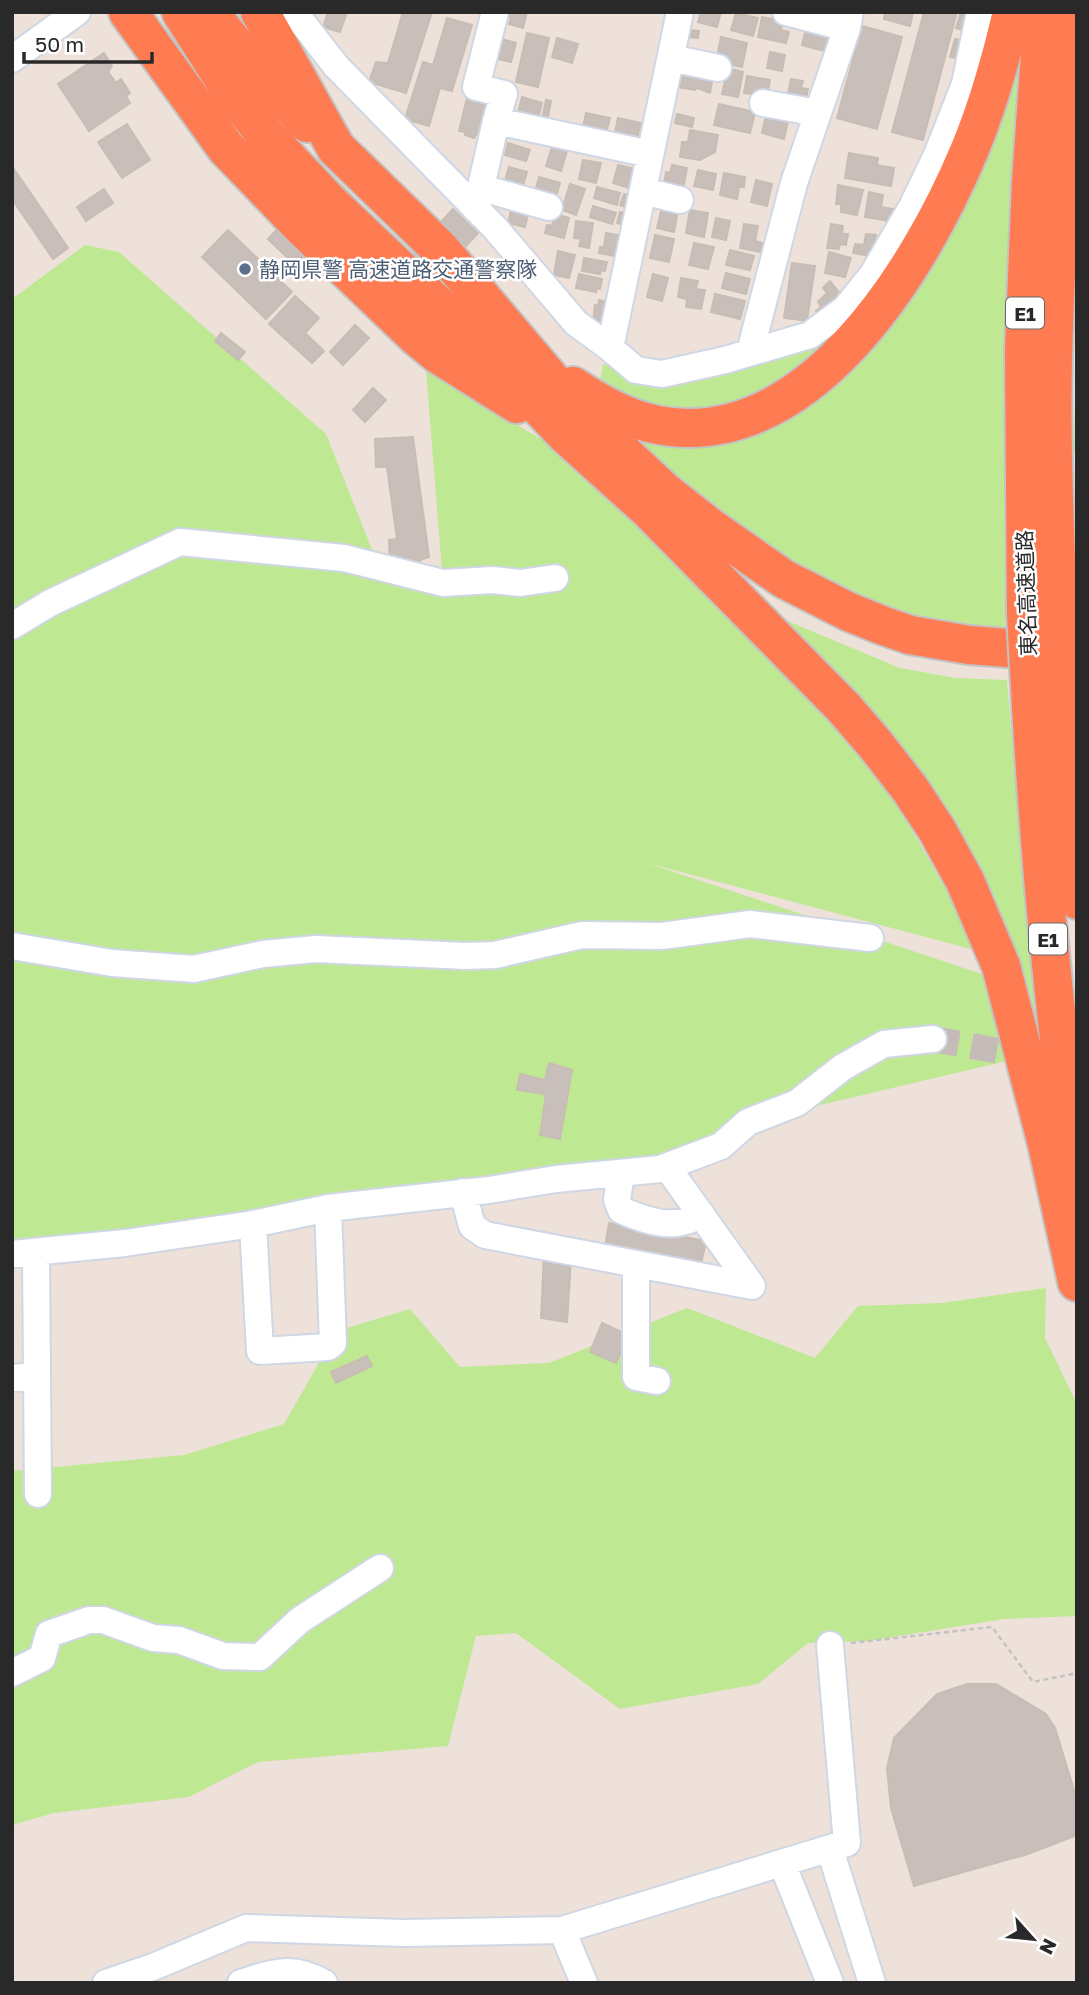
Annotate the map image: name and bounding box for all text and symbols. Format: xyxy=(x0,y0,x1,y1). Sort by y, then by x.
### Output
scale bar xyxy=(24,21,152,65)
text: 50 m xyxy=(35,31,84,57)
place label: 静岡県警 高速道路交通警察隊 xyxy=(259,256,537,282)
marker: 静岡県警 高速道路交通警察隊 xyxy=(237,261,253,277)
road number: E1 xyxy=(1006,298,1044,328)
street label: 東名高速道路 xyxy=(1011,530,1041,656)
road number: E1 xyxy=(1029,923,1067,954)
north arrow xyxy=(998,1904,1068,1974)
text: N xyxy=(1035,1935,1062,1959)

